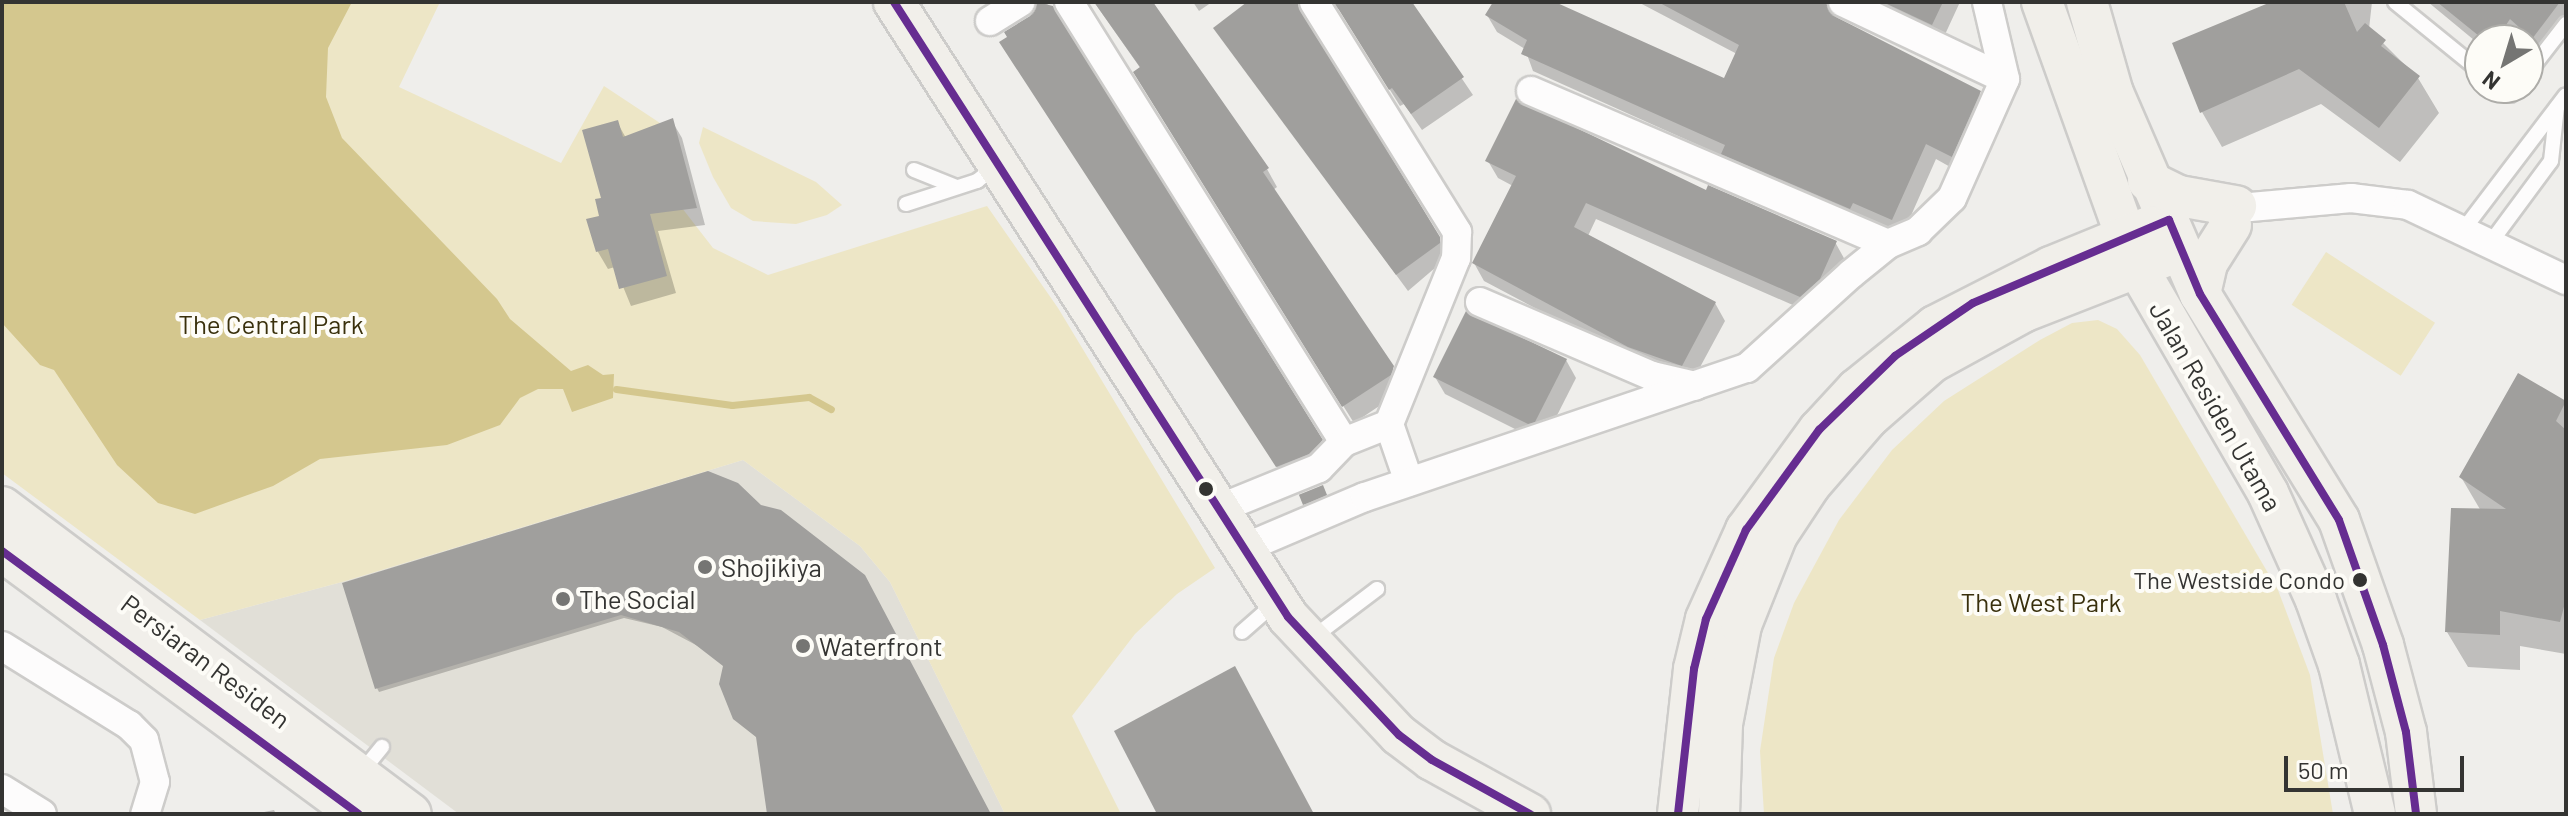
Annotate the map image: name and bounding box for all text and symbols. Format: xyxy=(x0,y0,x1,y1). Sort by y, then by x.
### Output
north arrow xyxy=(2464,24,2544,104)
text: N xyxy=(2477,67,2504,96)
street label: Jalan Residen Utama xyxy=(2143,296,2289,516)
park label: The Central Park xyxy=(178,308,364,340)
unlabelled marker xyxy=(1198,481,1214,497)
place label: Shojikiya xyxy=(721,551,822,583)
marker: Shojikiya xyxy=(696,558,714,576)
place label: The Westside Condo xyxy=(2133,566,2345,594)
marker: The Westside Condo xyxy=(2352,572,2368,588)
place label: The Social xyxy=(579,583,695,615)
park label: The West Park xyxy=(1960,586,2122,618)
street label: Persiaran Residen xyxy=(115,587,297,735)
marker: The Social xyxy=(554,590,572,608)
place label: Waterfront xyxy=(819,630,943,662)
marker: Waterfront xyxy=(794,637,812,655)
scale bar xyxy=(2288,740,2468,790)
text: 50 m xyxy=(2298,755,2349,784)

